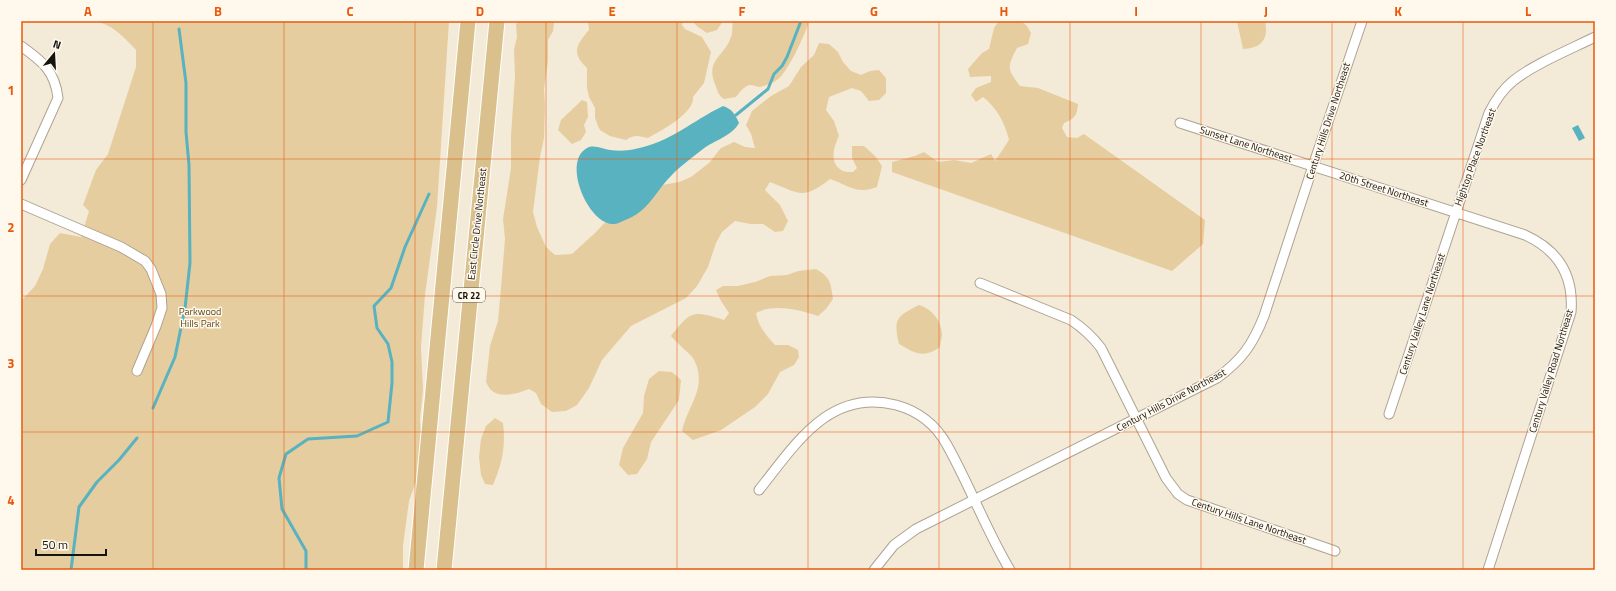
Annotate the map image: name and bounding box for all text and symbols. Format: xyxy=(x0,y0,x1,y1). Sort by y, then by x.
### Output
text: A xyxy=(84,1,92,21)
text: B xyxy=(214,1,222,21)
text: C xyxy=(346,1,354,21)
text: D xyxy=(476,1,484,21)
text: E xyxy=(608,1,616,21)
text: F xyxy=(739,1,746,21)
text: G xyxy=(870,1,878,21)
text: H xyxy=(1000,1,1008,21)
text: I xyxy=(1134,1,1138,21)
text: J xyxy=(1264,1,1268,21)
text: K xyxy=(1394,1,1402,21)
text: L xyxy=(1525,1,1531,21)
north arrow xyxy=(34,34,74,74)
text: N xyxy=(51,36,63,53)
street label: Century Hills Drive Northeast xyxy=(1302,60,1354,181)
text: 1 xyxy=(7,80,15,100)
street label: Hightop Place Northeast xyxy=(1450,106,1500,208)
street label: Sunset Lane Northeast xyxy=(1198,122,1295,166)
street label: East Circle Drive Northeast xyxy=(464,167,490,281)
street label: 20th Street Northeast xyxy=(1338,168,1431,211)
text: 2 xyxy=(7,217,15,237)
street label: Century Valley Lane Northeast xyxy=(1395,251,1449,377)
road number: CR 22 xyxy=(453,288,485,302)
park label: Parkwood Hills Park xyxy=(179,304,221,331)
street label: Century Valley Road Northeast xyxy=(1525,307,1577,435)
text: 3 xyxy=(7,353,15,373)
street label: Century Hills Drive Northeast xyxy=(1114,364,1229,435)
text: 4 xyxy=(7,490,15,510)
street label: Century Hills Lane Northeast xyxy=(1190,494,1309,548)
scale bar xyxy=(36,531,106,557)
text: 50 m xyxy=(42,535,68,554)

